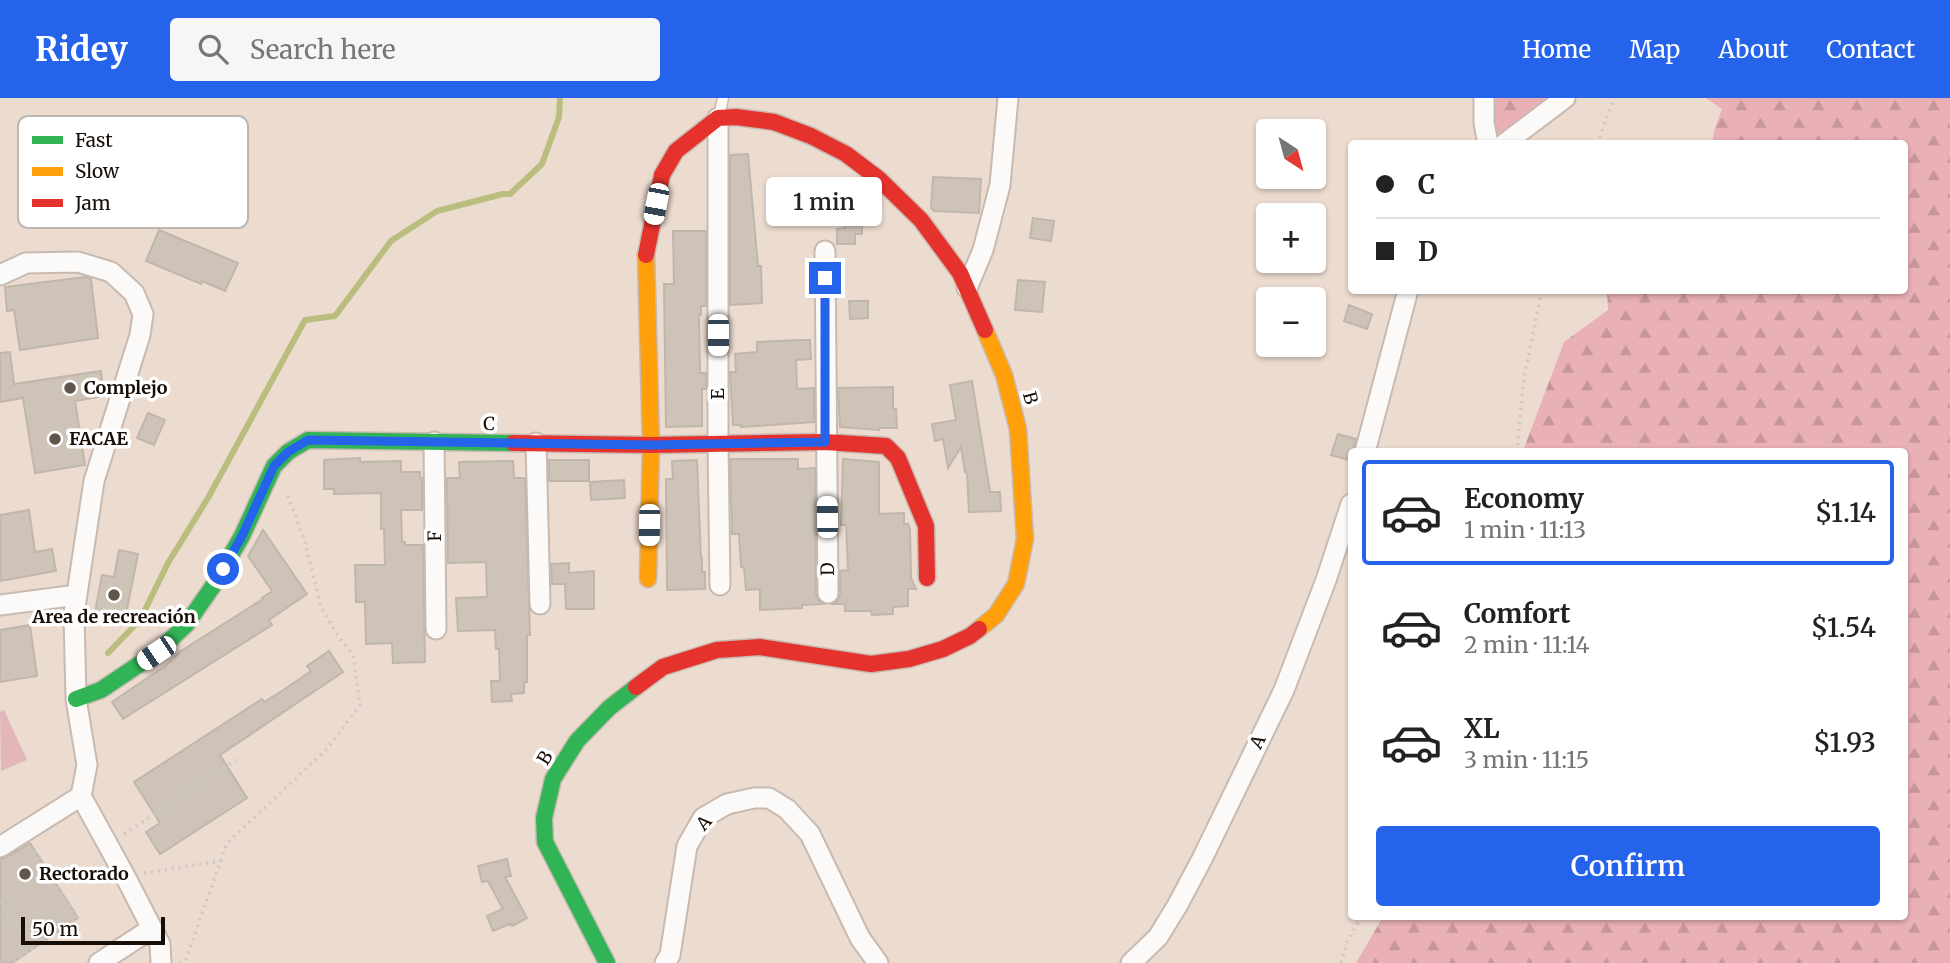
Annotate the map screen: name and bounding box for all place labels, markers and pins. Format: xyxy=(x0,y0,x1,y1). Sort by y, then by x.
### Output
place label: Complejo xyxy=(84,376,168,399)
marker: Complejo xyxy=(62,380,78,396)
place label: FACAE xyxy=(69,427,128,450)
marker: FACAE xyxy=(47,431,63,447)
marker: Area de recreación xyxy=(106,587,122,603)
place label: Area de recreación xyxy=(31,605,196,628)
place label: Rectorado xyxy=(39,862,129,885)
marker: Rectorado xyxy=(17,866,33,882)

